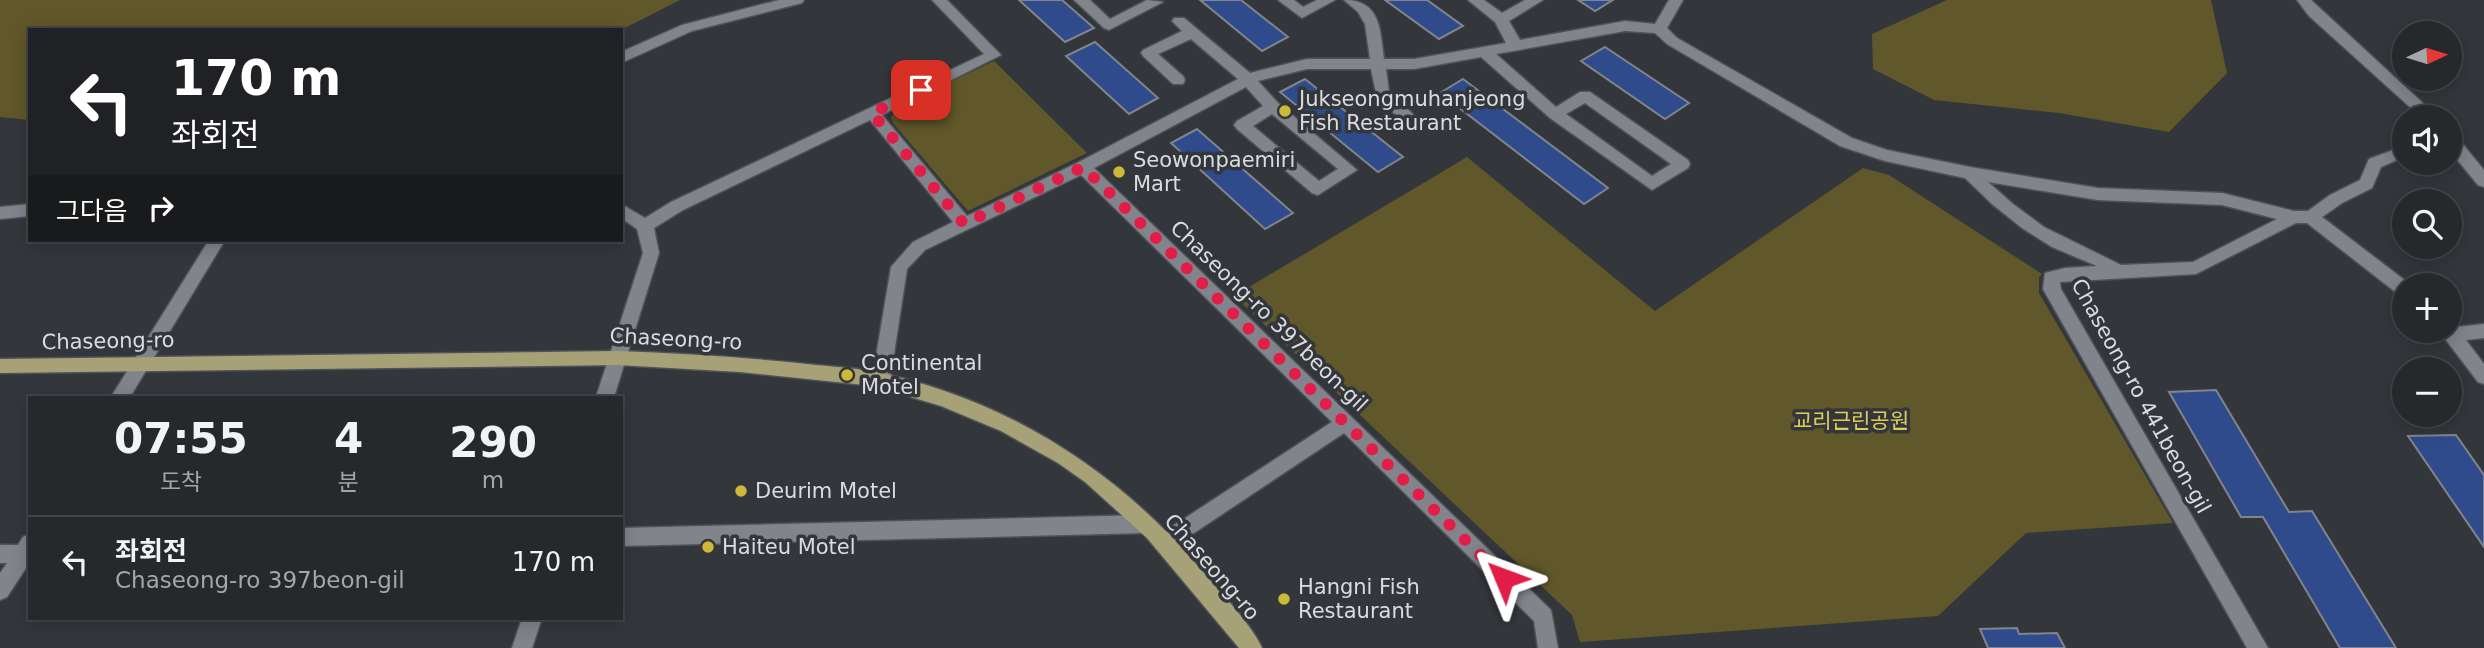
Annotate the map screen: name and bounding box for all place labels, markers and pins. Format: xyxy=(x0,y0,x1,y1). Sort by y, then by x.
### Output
pin xyxy=(891,60,951,120)
place label: Jukseongmuhanjeong Fish Restaurant xyxy=(1297,87,1526,135)
marker: Jukseongmuhanjeong Fish Restaurant xyxy=(1277,103,1293,119)
place label: Seowonpaemiri Mart xyxy=(1133,148,1295,196)
marker: Seowonpaemiri Mart xyxy=(1111,164,1127,180)
place label: Continental Motel xyxy=(861,351,982,399)
marker: Continental Motel xyxy=(839,367,855,383)
place label: Deurim Motel xyxy=(755,479,897,503)
marker: Deurim Motel xyxy=(733,483,749,499)
place label: Haiteu Motel xyxy=(722,535,856,559)
marker: Haiteu Motel xyxy=(700,539,716,555)
place label: Hangni Fish Restaurant xyxy=(1298,575,1420,623)
marker: Hangni Fish Restaurant xyxy=(1276,591,1292,607)

